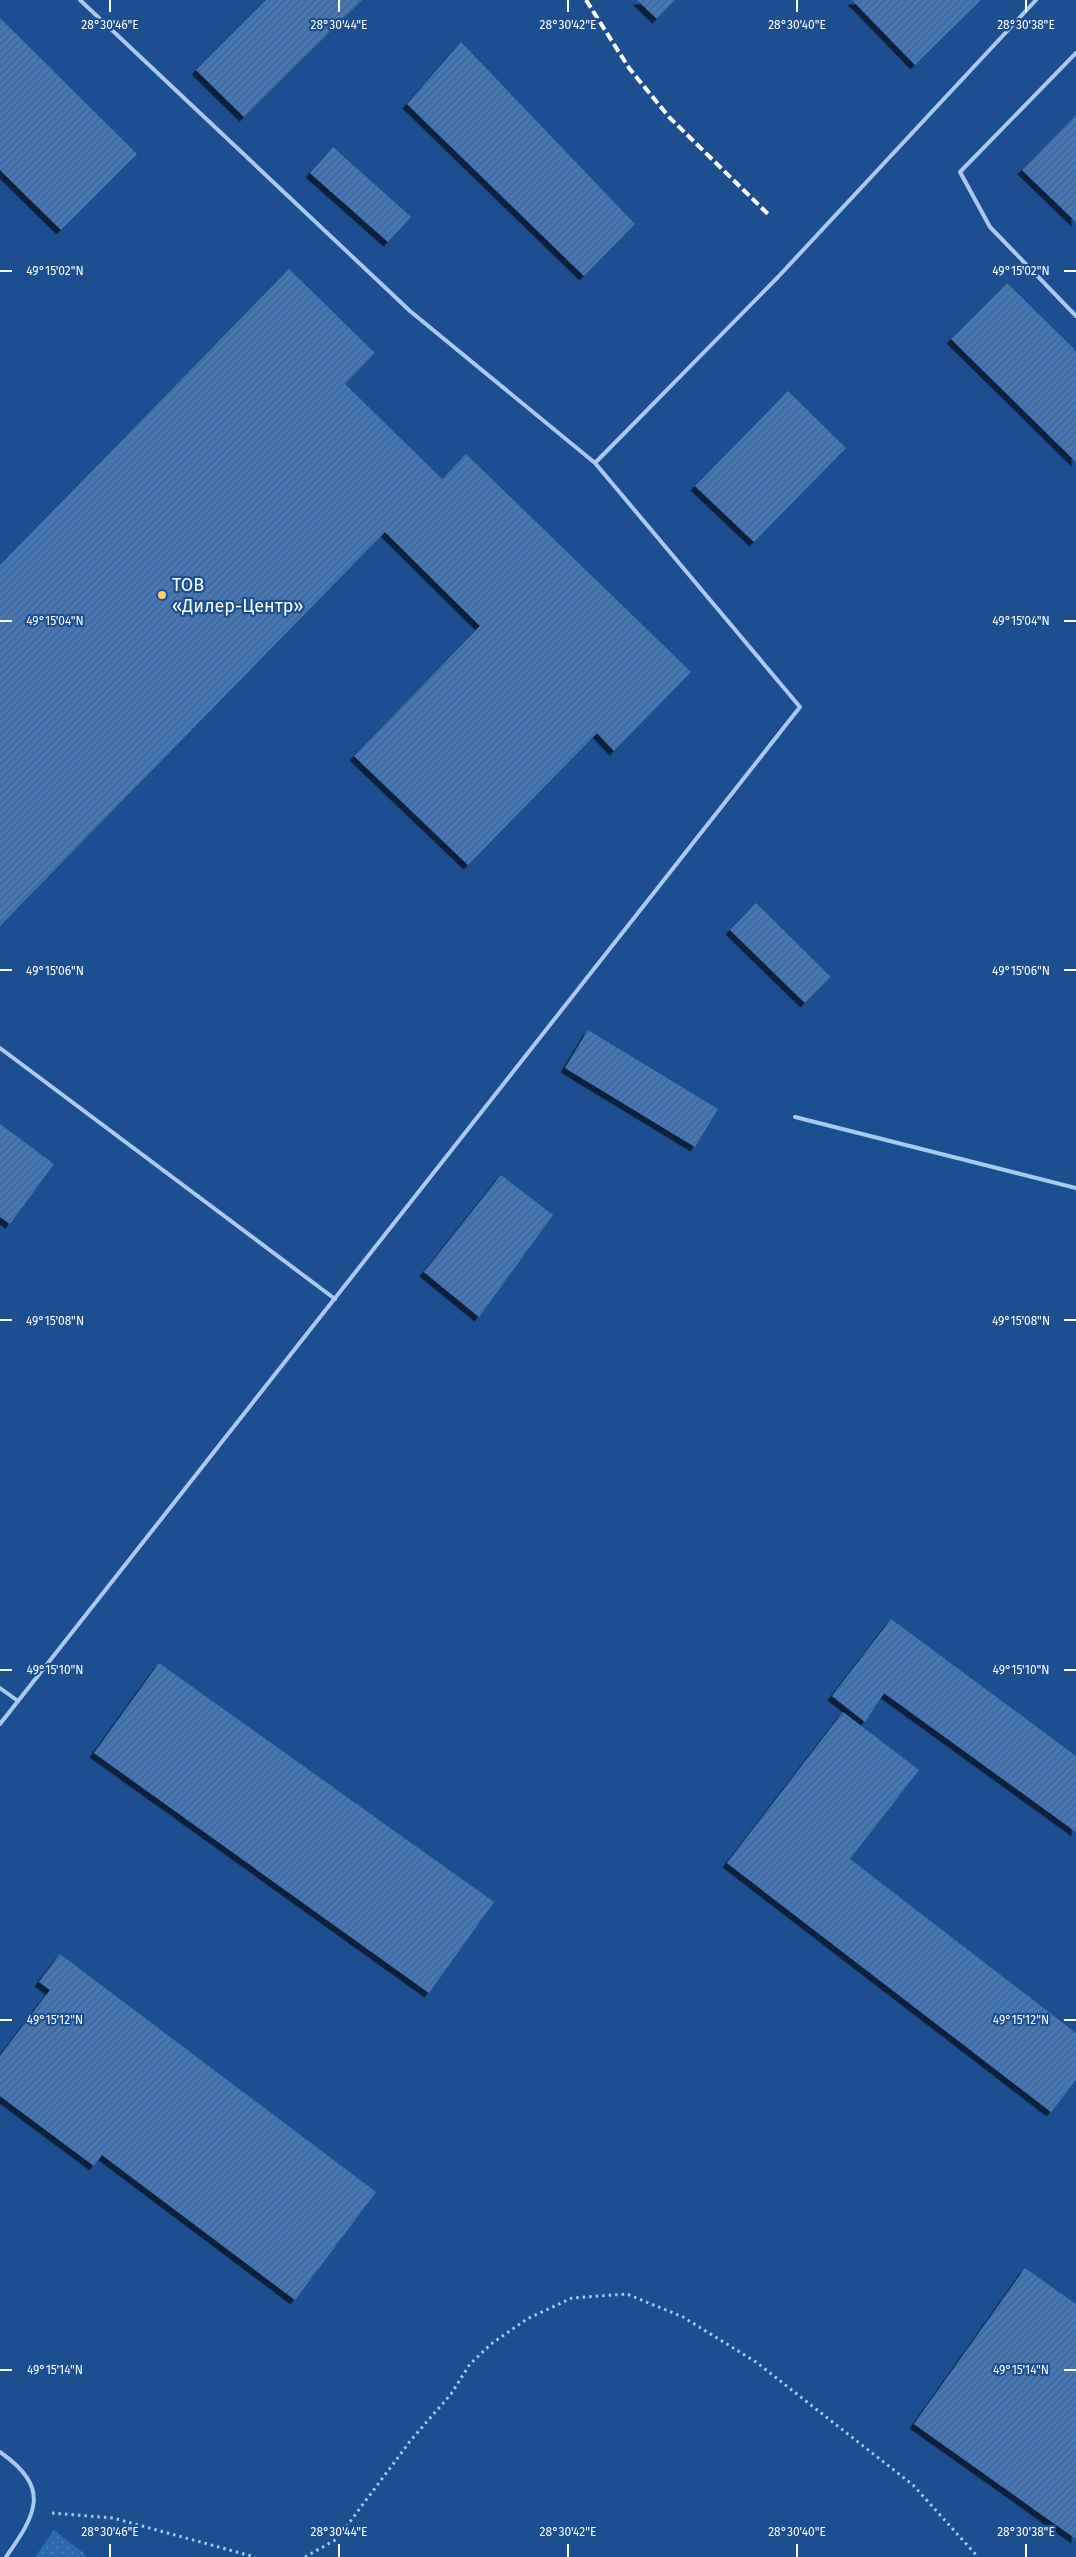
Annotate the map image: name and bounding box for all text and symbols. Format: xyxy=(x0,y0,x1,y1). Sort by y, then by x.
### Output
text: 28°30'46"E xyxy=(81,18,139,32)
text: 28°30'44"E xyxy=(311,18,367,32)
text: 28°30'42"E xyxy=(540,18,596,32)
text: 28°30'40"E xyxy=(768,18,826,32)
text: 28°30'38"E xyxy=(997,18,1055,32)
text: 49°15'02"N xyxy=(26,264,84,278)
text: 49°15'02"N xyxy=(992,264,1050,278)
place label: ТОВ «Дилер-Центр» xyxy=(172,574,303,617)
marker: ТОВ «Дилер-Центр» xyxy=(156,589,168,601)
text: 49°15'04"N xyxy=(26,614,84,628)
text: 49°15'04"N xyxy=(992,614,1050,628)
text: 49°15'06"N xyxy=(26,964,84,978)
text: 49°15'06"N xyxy=(992,964,1050,978)
text: 49°15'08"N xyxy=(26,1314,84,1328)
text: 49°15'08"N xyxy=(992,1314,1050,1328)
text: 49°15'10"N xyxy=(27,1663,83,1677)
text: 49°15'10"N xyxy=(993,1663,1049,1677)
text: 49°15'12"N xyxy=(27,2013,83,2027)
text: 49°15'12"N xyxy=(993,2013,1049,2027)
text: 49°15'14"N xyxy=(27,2363,83,2377)
text: 49°15'14"N xyxy=(993,2363,1049,2377)
text: 28°30'46"E xyxy=(81,2525,139,2539)
text: 28°30'44"E xyxy=(311,2525,367,2539)
text: 28°30'42"E xyxy=(540,2525,596,2539)
text: 28°30'40"E xyxy=(768,2525,826,2539)
text: 28°30'38"E xyxy=(997,2525,1055,2539)

